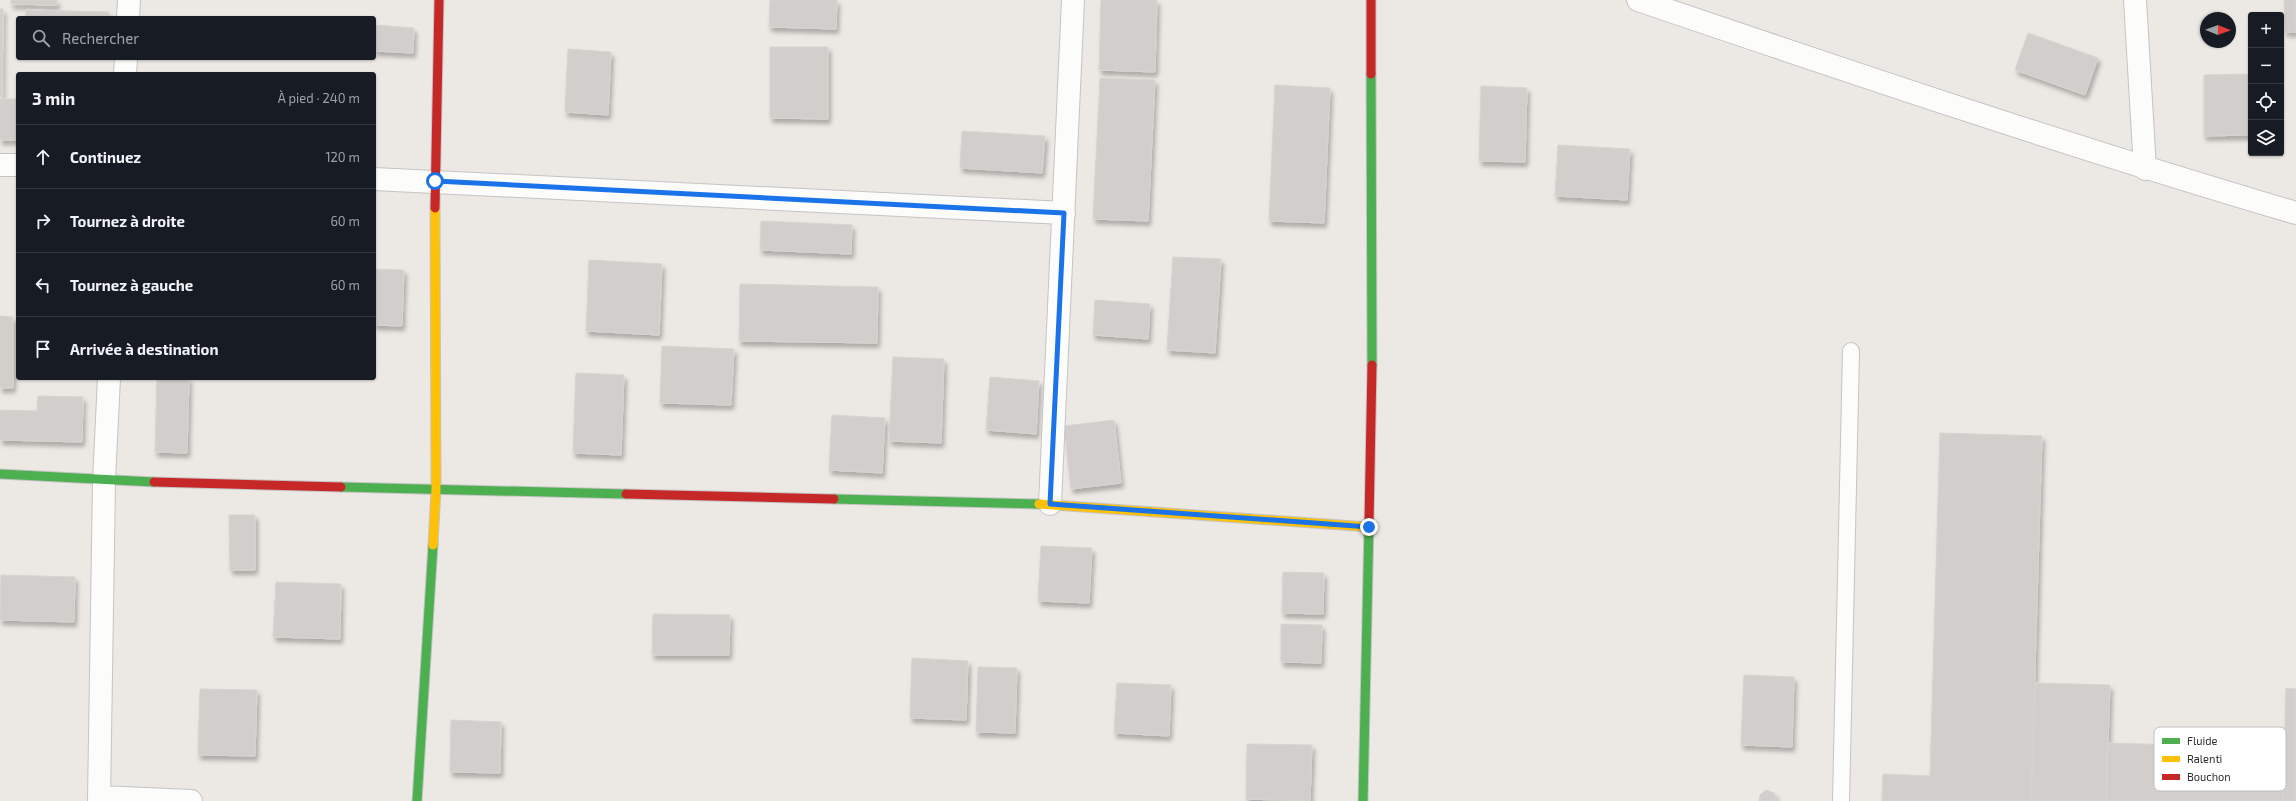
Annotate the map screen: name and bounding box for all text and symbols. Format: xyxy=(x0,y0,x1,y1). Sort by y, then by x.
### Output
north arrow xyxy=(2200,12,2236,48)
map controls xyxy=(2248,12,2284,156)
button: + xyxy=(2248,12,2284,48)
search box xyxy=(16,16,376,60)
icon: search xyxy=(30,27,52,49)
text: Rechercher xyxy=(62,29,139,47)
button: − xyxy=(2248,48,2284,84)
button: locate xyxy=(2248,84,2284,120)
text: 3 min xyxy=(32,88,75,108)
text: À pied · 240 m xyxy=(278,90,360,106)
button: layers xyxy=(2248,120,2284,156)
icon: ahead xyxy=(32,146,54,168)
text: Continuez xyxy=(70,148,141,166)
text: 120 m xyxy=(325,149,360,165)
route start xyxy=(426,172,444,190)
icon: right xyxy=(32,210,54,232)
text: Tournez à droite xyxy=(70,212,185,230)
text: 60 m xyxy=(330,213,360,229)
icon: left xyxy=(32,274,54,296)
text: Tournez à gauche xyxy=(70,276,193,294)
text: 60 m xyxy=(330,277,360,293)
icon: arrive xyxy=(32,338,54,360)
text: Arrivée à destination xyxy=(70,340,218,358)
route end xyxy=(1360,518,1378,536)
legend xyxy=(2154,727,2286,791)
text: Fluide xyxy=(2187,734,2217,747)
text: Ralenti xyxy=(2187,752,2222,765)
text: Bouchon xyxy=(2187,770,2231,783)

